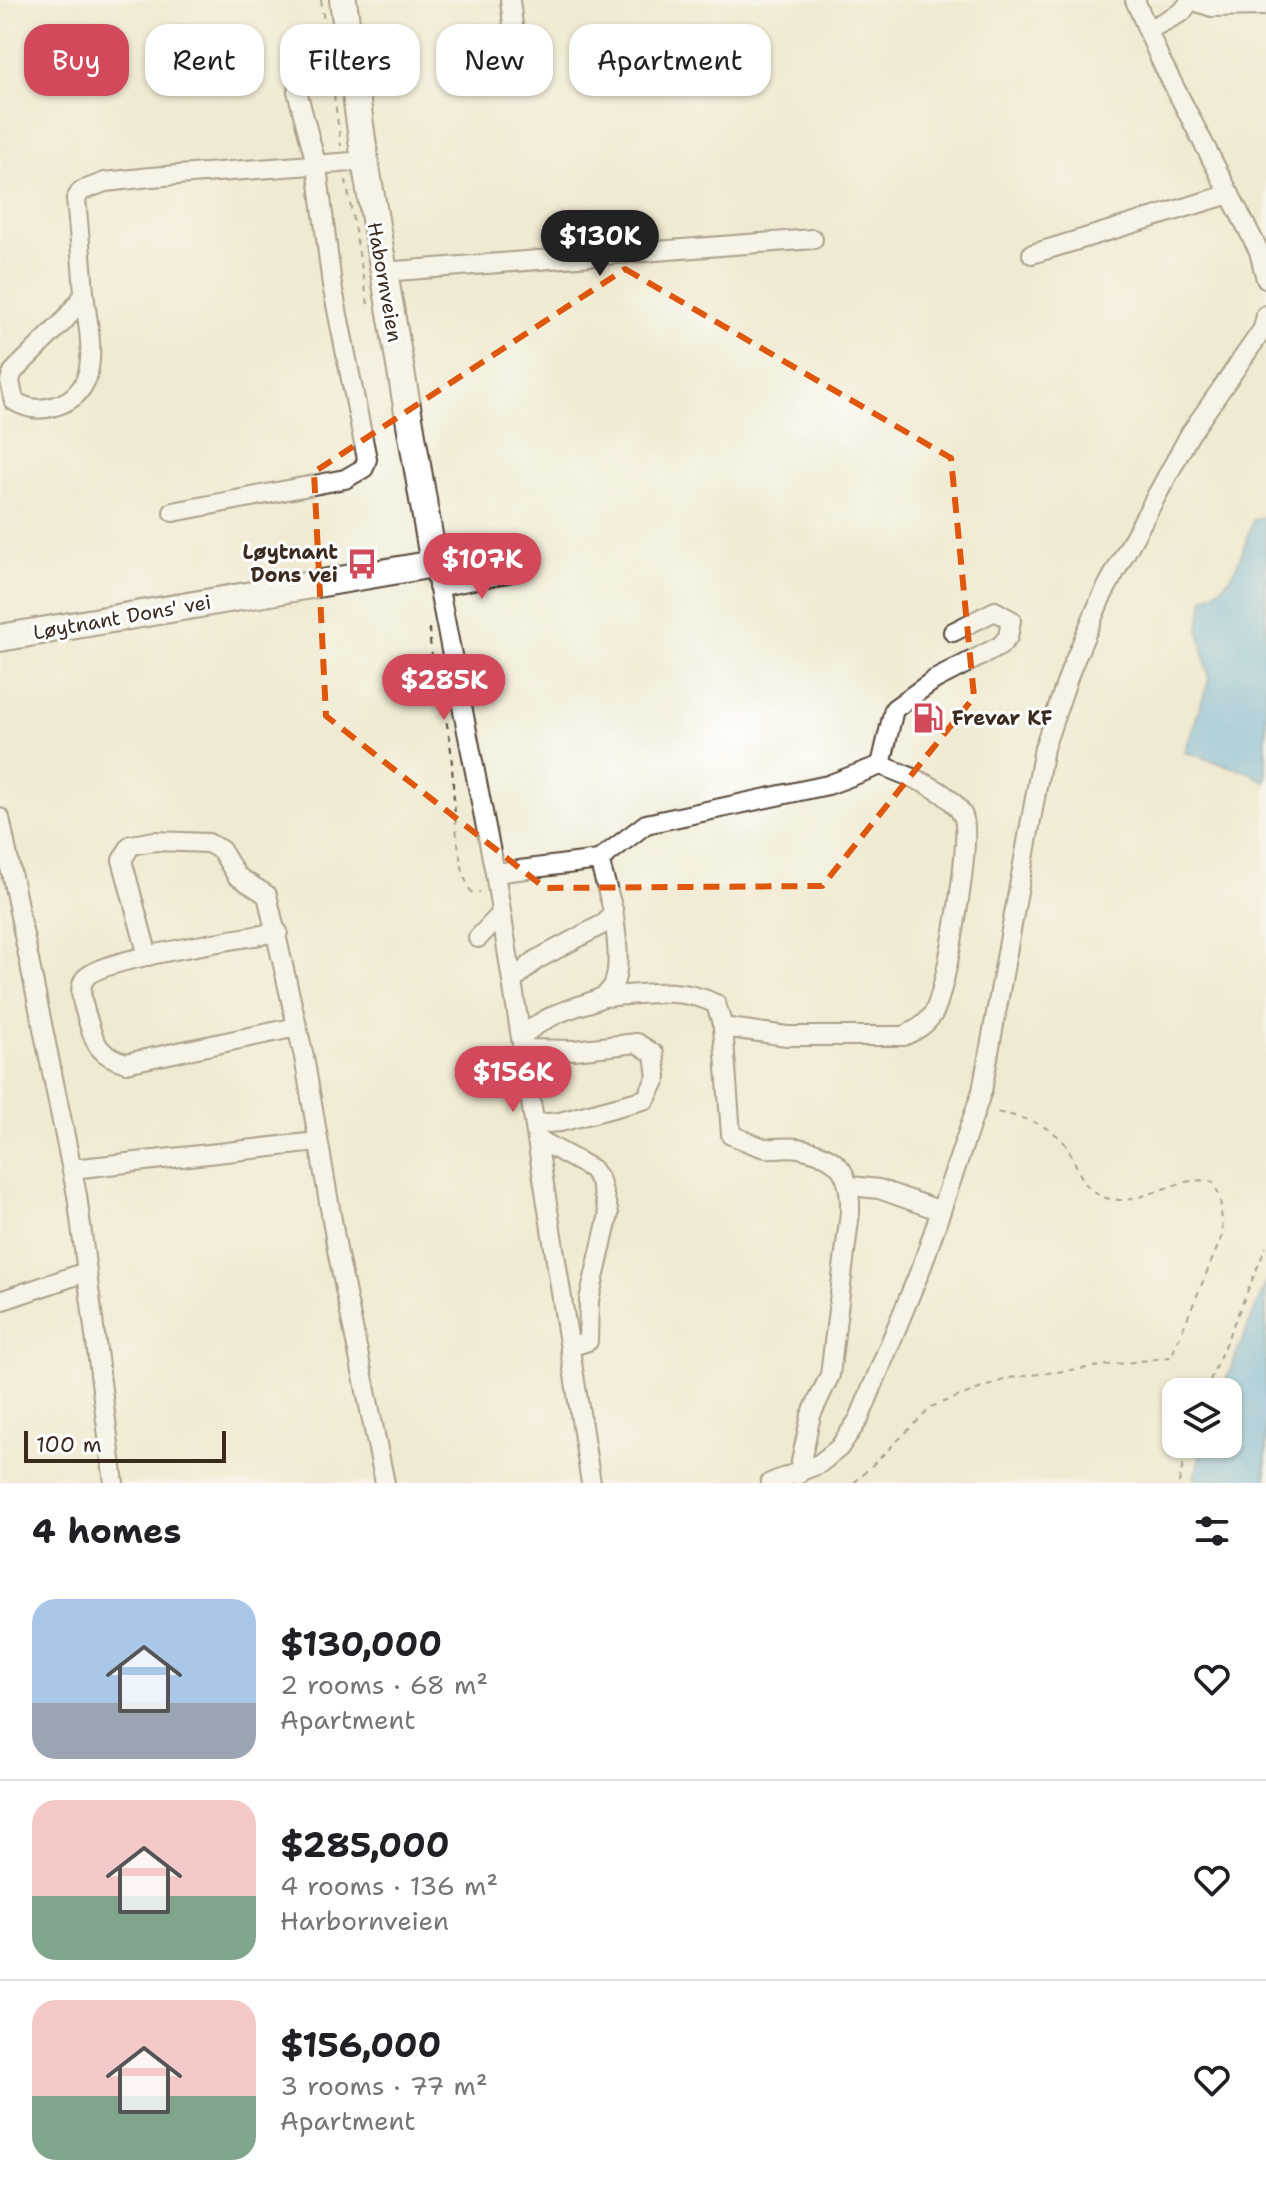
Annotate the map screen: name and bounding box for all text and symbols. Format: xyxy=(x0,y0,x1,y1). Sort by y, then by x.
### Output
chip: Buy xyxy=(24,24,129,96)
chip: Rent xyxy=(145,24,264,96)
chip: Filters xyxy=(280,24,420,96)
chip: New xyxy=(436,24,553,96)
chip: Apartment xyxy=(569,24,771,96)
pin: $130K xyxy=(544,210,656,278)
text: $130K xyxy=(559,218,641,253)
street label: Habornveien xyxy=(362,220,408,344)
pin: $107K xyxy=(426,533,538,601)
place label: Løytnant Dons vei xyxy=(243,539,338,588)
text: $107K xyxy=(441,541,523,576)
bus stop icon: Løytnant Dons vei xyxy=(345,547,379,581)
street label: Løytnant Dons' vei xyxy=(31,589,213,645)
pin: $285K xyxy=(388,654,500,722)
text: $285K xyxy=(400,662,488,697)
fuel station icon: Frevar KF xyxy=(911,701,945,735)
place label: Frevar KF xyxy=(952,705,1053,731)
pin: $156K xyxy=(457,1046,569,1114)
text: $156K xyxy=(473,1054,553,1089)
map controls xyxy=(1162,1378,1242,1458)
button: layers xyxy=(1162,1378,1242,1458)
scale bar xyxy=(24,1427,226,1463)
text: 100 m xyxy=(36,1430,102,1459)
text: 4 homes xyxy=(32,1508,181,1554)
icon: filters xyxy=(1190,1509,1234,1553)
text: $130,000 xyxy=(280,1621,442,1667)
icon: home xyxy=(96,1631,192,1727)
icon: heart xyxy=(1190,1657,1234,1701)
text: 2 rooms · 68 m² xyxy=(280,1667,488,1702)
text: Apartment xyxy=(280,1702,416,1737)
text: $285,000 xyxy=(280,1822,450,1868)
icon: home xyxy=(96,1832,192,1928)
icon: heart xyxy=(1190,1858,1234,1902)
text: 4 rooms · 136 m² xyxy=(280,1868,498,1903)
text: Harbornveien xyxy=(280,1903,449,1938)
text: $156,000 xyxy=(280,2022,441,2068)
icon: home xyxy=(96,2032,192,2128)
icon: heart xyxy=(1190,2058,1234,2102)
text: 3 rooms · 77 m² xyxy=(280,2068,488,2103)
text: Apartment xyxy=(280,2103,416,2138)

